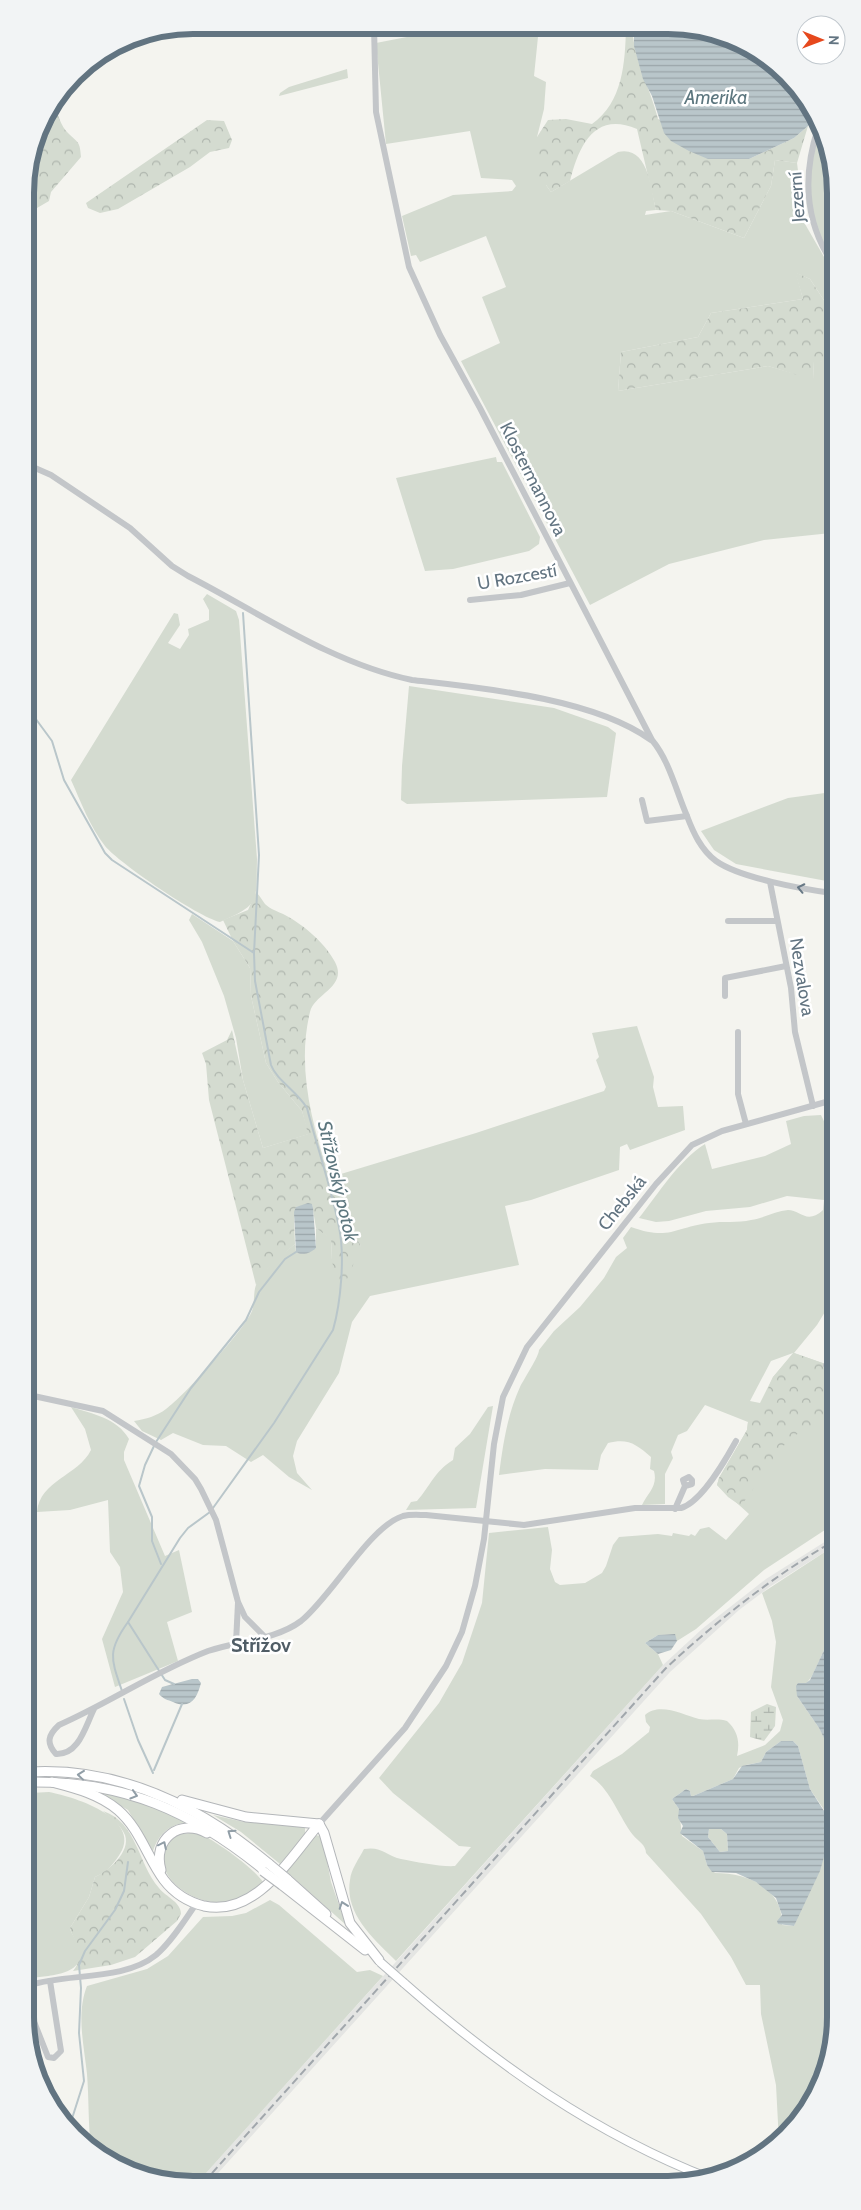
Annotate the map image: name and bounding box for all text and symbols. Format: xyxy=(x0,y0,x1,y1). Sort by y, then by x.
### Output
north arrow xyxy=(796,15,846,65)
text: N xyxy=(825,35,843,45)
water label: Amerika xyxy=(683,86,748,109)
street label: Jezerní xyxy=(784,171,810,224)
street label: Klostermannova xyxy=(495,419,571,540)
street label: U Rozcestí xyxy=(476,559,559,595)
one-way arrow xyxy=(797,883,805,894)
street label: Nezvalova xyxy=(785,936,819,1018)
water label: Střížovský potok xyxy=(313,1118,363,1244)
street label: Chebská xyxy=(593,1171,651,1235)
district label: Střížov xyxy=(231,1633,291,1657)
one-way arrow xyxy=(77,1769,85,1780)
one-way arrow xyxy=(130,1789,138,1799)
one-way arrow xyxy=(227,1830,237,1839)
one-way arrow xyxy=(157,1841,167,1850)
one-way arrow xyxy=(339,1902,349,1910)

